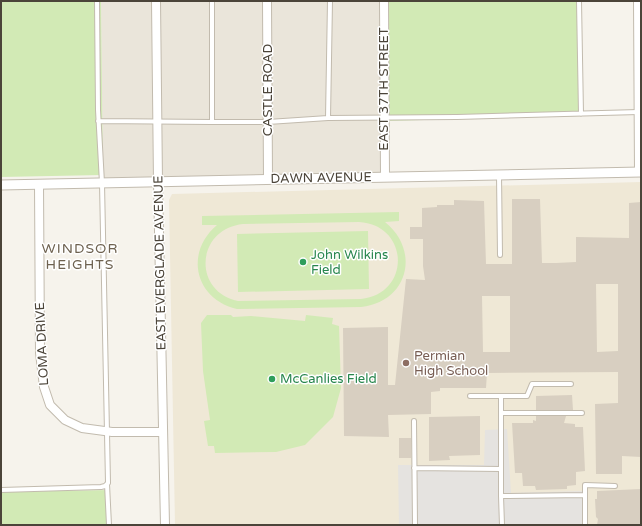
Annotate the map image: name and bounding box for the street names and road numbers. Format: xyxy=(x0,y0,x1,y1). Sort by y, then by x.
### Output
street label: EAST 37TH STREET xyxy=(376,27,392,151)
street label: CASTLE ROAD xyxy=(260,44,276,136)
street label: DAWN AVENUE xyxy=(270,169,372,187)
street label: EAST EVERGLADE AVENUE xyxy=(150,175,170,351)
street label: LOMA DRIVE xyxy=(32,302,52,386)

